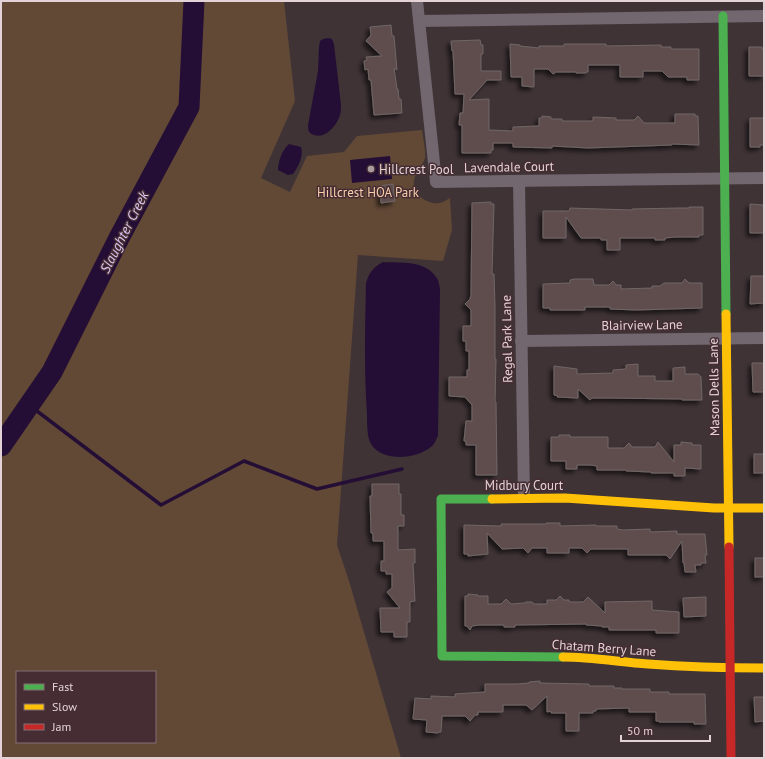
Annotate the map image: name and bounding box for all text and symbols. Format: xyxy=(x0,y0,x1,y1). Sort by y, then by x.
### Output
street label: Lavendale Court xyxy=(464,158,555,176)
place label: Hillcrest Pool xyxy=(379,161,454,178)
marker: Hillcrest Pool xyxy=(366,164,376,174)
park label: Hillcrest HOA Park xyxy=(317,184,420,201)
water label: Slaughter Creek xyxy=(96,187,153,276)
street label: Regal Park Lane xyxy=(498,295,516,383)
street label: Blairview Lane xyxy=(601,316,683,334)
street label: Mason Dells Lane xyxy=(705,338,723,436)
street label: Midbury Court xyxy=(485,477,564,494)
street label: Chatam Berry Lane xyxy=(551,636,657,660)
legend xyxy=(16,671,156,743)
text: Fast xyxy=(52,679,73,694)
text: Slow xyxy=(52,699,77,714)
scale bar xyxy=(621,717,710,743)
text: Jam xyxy=(51,719,71,734)
text: 50 m xyxy=(627,723,653,738)

